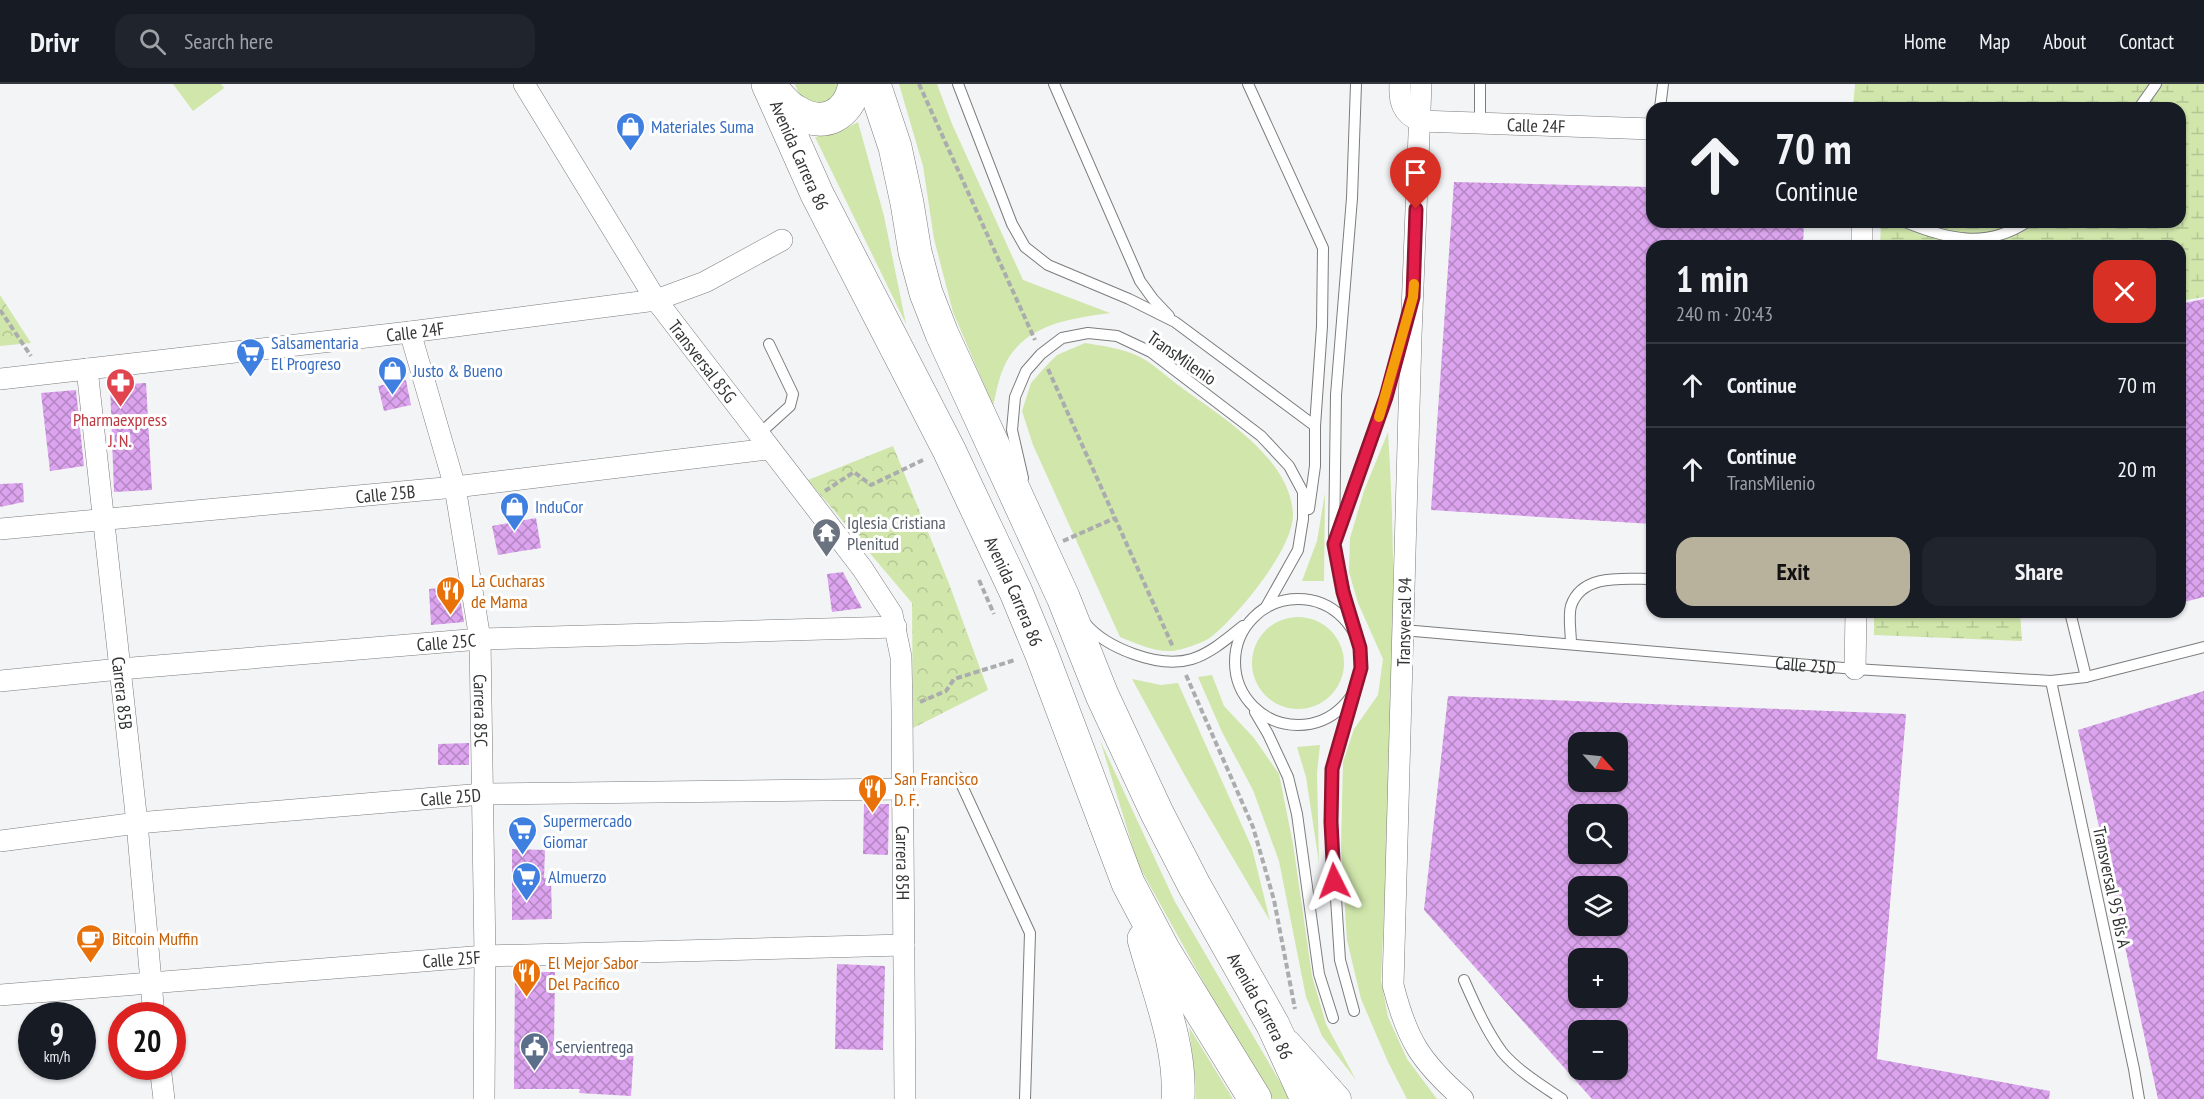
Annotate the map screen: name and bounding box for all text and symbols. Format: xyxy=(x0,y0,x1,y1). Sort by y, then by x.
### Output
search box xyxy=(115,14,535,68)
text: Drivr xyxy=(30,23,79,60)
icon: search xyxy=(136,25,169,58)
text: Search here xyxy=(184,27,273,55)
text: Home xyxy=(1904,28,1946,55)
text: Map xyxy=(1979,28,2010,55)
text: About xyxy=(2043,28,2086,55)
text: Contact xyxy=(2119,28,2174,55)
street label: Avenida Carrera 86 xyxy=(765,97,835,214)
shop icon: Materiales Suma xyxy=(614,110,646,152)
street label: Calle 24F xyxy=(1506,113,1566,138)
place label: Materiales Suma xyxy=(651,115,754,138)
text: 70 m xyxy=(1775,121,1852,176)
icon: ahead xyxy=(1676,126,1754,204)
pin xyxy=(1390,147,1441,209)
icon: arrive xyxy=(1399,156,1432,189)
text: Continue xyxy=(1775,174,1858,208)
text: 1 min xyxy=(1676,255,1749,302)
button: close xyxy=(2093,260,2156,323)
text: 240 m · 20:43 xyxy=(1676,301,1773,327)
street label: Transversal 85G xyxy=(664,315,742,407)
street label: Calle 24F xyxy=(385,316,446,346)
street label: TransMilenio xyxy=(1143,326,1221,390)
place label: Salsamentaria El Progreso xyxy=(271,331,359,375)
supermarket icon: Salsamentaria El Progreso xyxy=(234,336,266,378)
shop icon: Justo & Bueno xyxy=(376,354,408,396)
place label: Justo & Bueno xyxy=(412,359,503,382)
pharmacy icon: Pharmaexpress J. N. xyxy=(104,366,136,408)
icon: ahead xyxy=(1676,369,1709,402)
text: Continue xyxy=(1727,371,1797,399)
text: 70 m xyxy=(2117,371,2156,399)
place label: Pharmaexpress J. N. xyxy=(73,408,167,452)
text: Continue xyxy=(1727,442,1797,470)
icon: ahead xyxy=(1676,453,1709,486)
text: 20 m xyxy=(2117,455,2156,483)
text: TransMilenio xyxy=(1727,470,1815,496)
street label: Calle 25B xyxy=(355,479,416,508)
shop icon: InduCor xyxy=(498,490,530,532)
place label: InduCor xyxy=(535,495,583,518)
place label: Iglesia Cristiana Plenitud xyxy=(847,511,946,555)
temple icon: Iglesia Cristiana Plenitud xyxy=(810,516,842,558)
street label: Avenida Carrera 86 xyxy=(980,533,1049,649)
button: Exit xyxy=(1676,537,1910,606)
button: Share xyxy=(1922,537,2156,606)
place label: La Cucharas de Mama xyxy=(471,569,545,613)
restaurant icon: La Cucharas de Mama xyxy=(434,574,466,616)
street label: Transversal 94 xyxy=(1392,577,1416,667)
street label: Calle 25C xyxy=(416,628,477,656)
street label: Calle 25D xyxy=(1774,651,1837,679)
street label: Carrera 85B xyxy=(107,655,138,731)
street label: Carrera 85C xyxy=(469,674,493,747)
north arrow xyxy=(1568,732,1628,792)
map controls xyxy=(1568,732,1628,1080)
place label: San Francisco D. F. xyxy=(894,767,979,811)
restaurant icon: San Francisco D. F. xyxy=(857,772,889,814)
street label: Calle 25D xyxy=(420,783,482,811)
button: search xyxy=(1568,804,1628,864)
place label: Supermercado Giomar xyxy=(543,809,632,853)
supermarket icon: Supermercado Giomar xyxy=(506,814,538,856)
street label: Transversal 95 Bis A xyxy=(2088,824,2136,950)
street label: Carrera 85H xyxy=(891,826,915,900)
position arrow xyxy=(1302,849,1366,913)
supermarket icon: Almuerzo xyxy=(511,860,543,902)
place label: Almuerzo xyxy=(548,865,607,888)
button: layers xyxy=(1568,876,1628,936)
cafe icon: Bitcoin Muffin xyxy=(75,922,107,964)
place label: Bitcoin Muffin xyxy=(112,927,198,950)
street label: Calle 25F xyxy=(421,945,482,972)
street label: Avenida Carrera 86 xyxy=(1223,948,1299,1063)
button: + xyxy=(1568,948,1628,1008)
place label: El Mejor Sabor Del Pacifico xyxy=(548,951,639,995)
restaurant icon: El Mejor Sabor Del Pacifico xyxy=(511,956,543,998)
speed limit sign: 20 xyxy=(108,1002,186,1080)
text: 9 xyxy=(50,1014,64,1053)
button: − xyxy=(1568,1020,1628,1080)
public building icon: Servientrega xyxy=(518,1030,550,1072)
place label: Servientrega xyxy=(555,1035,633,1058)
text: km/h xyxy=(44,1047,70,1066)

